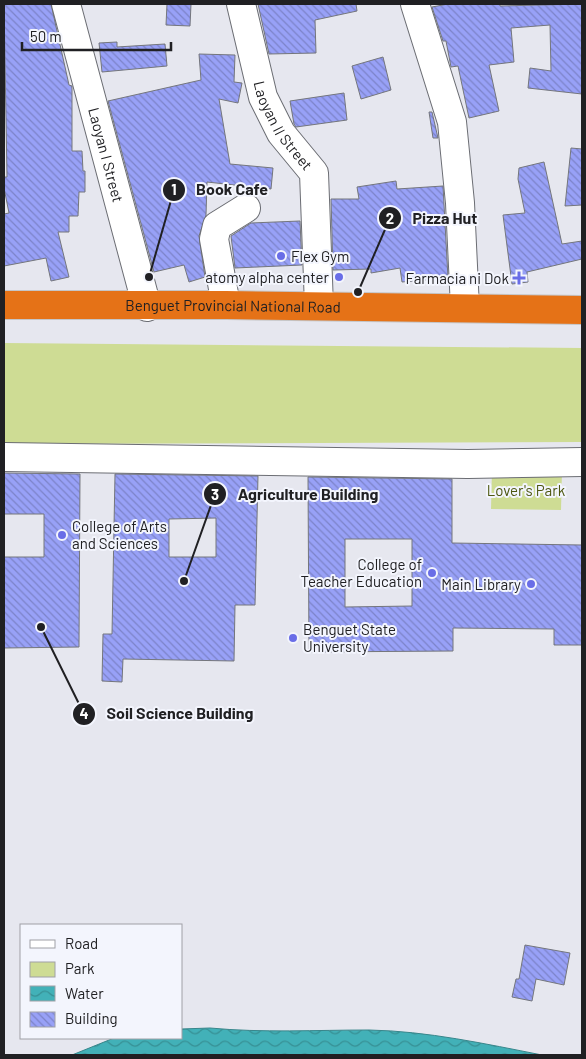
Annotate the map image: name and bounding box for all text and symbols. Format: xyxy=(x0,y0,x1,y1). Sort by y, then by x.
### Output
scale bar xyxy=(22,20,171,52)
text: 50 m xyxy=(30,27,62,45)
street label: Laoyan II Street xyxy=(250,79,317,173)
street label: Laoyan I Street xyxy=(85,105,128,204)
callout: Book Cafe xyxy=(161,174,278,205)
text: Book Cafe xyxy=(196,179,268,198)
text: 1 xyxy=(171,180,177,198)
callout: Pizza Hut xyxy=(377,203,487,234)
text: Pizza Hut xyxy=(413,208,477,227)
text: 2 xyxy=(386,209,394,227)
place label: Flex Gym xyxy=(291,247,349,265)
marker: Flex Gym xyxy=(275,250,287,262)
place label: atomy alpha center xyxy=(205,268,330,286)
place label: Farmacia ni Dok xyxy=(406,269,509,287)
marker: atomy alpha center xyxy=(333,271,345,283)
marker: Farmacia ni Dok xyxy=(513,272,525,284)
street label: Benguet Provincial National Road xyxy=(125,296,341,316)
callout: Agriculture Building xyxy=(203,479,388,510)
park label: Lover's Park xyxy=(487,481,566,499)
text: Agriculture Building xyxy=(238,484,378,503)
text: 3 xyxy=(211,485,219,503)
place label: College of Arts and Sciences xyxy=(72,517,167,552)
marker: College of Arts and Sciences xyxy=(56,529,68,541)
place label: College of Teacher Education xyxy=(300,555,422,590)
marker: College of Teacher Education xyxy=(426,567,438,579)
place label: Main Library xyxy=(441,575,521,593)
marker: Main Library xyxy=(525,578,537,590)
place label: Benguet State University xyxy=(303,620,396,655)
marker: Benguet State University xyxy=(287,632,299,644)
callout: Soil Science Building xyxy=(71,698,263,729)
text: Soil Science Building xyxy=(107,703,254,722)
text: 4 xyxy=(79,704,89,722)
legend xyxy=(20,924,182,1039)
text: Road xyxy=(65,934,98,952)
text: Park xyxy=(65,959,95,977)
text: Water xyxy=(65,984,104,1002)
text: Building xyxy=(65,1009,118,1027)

